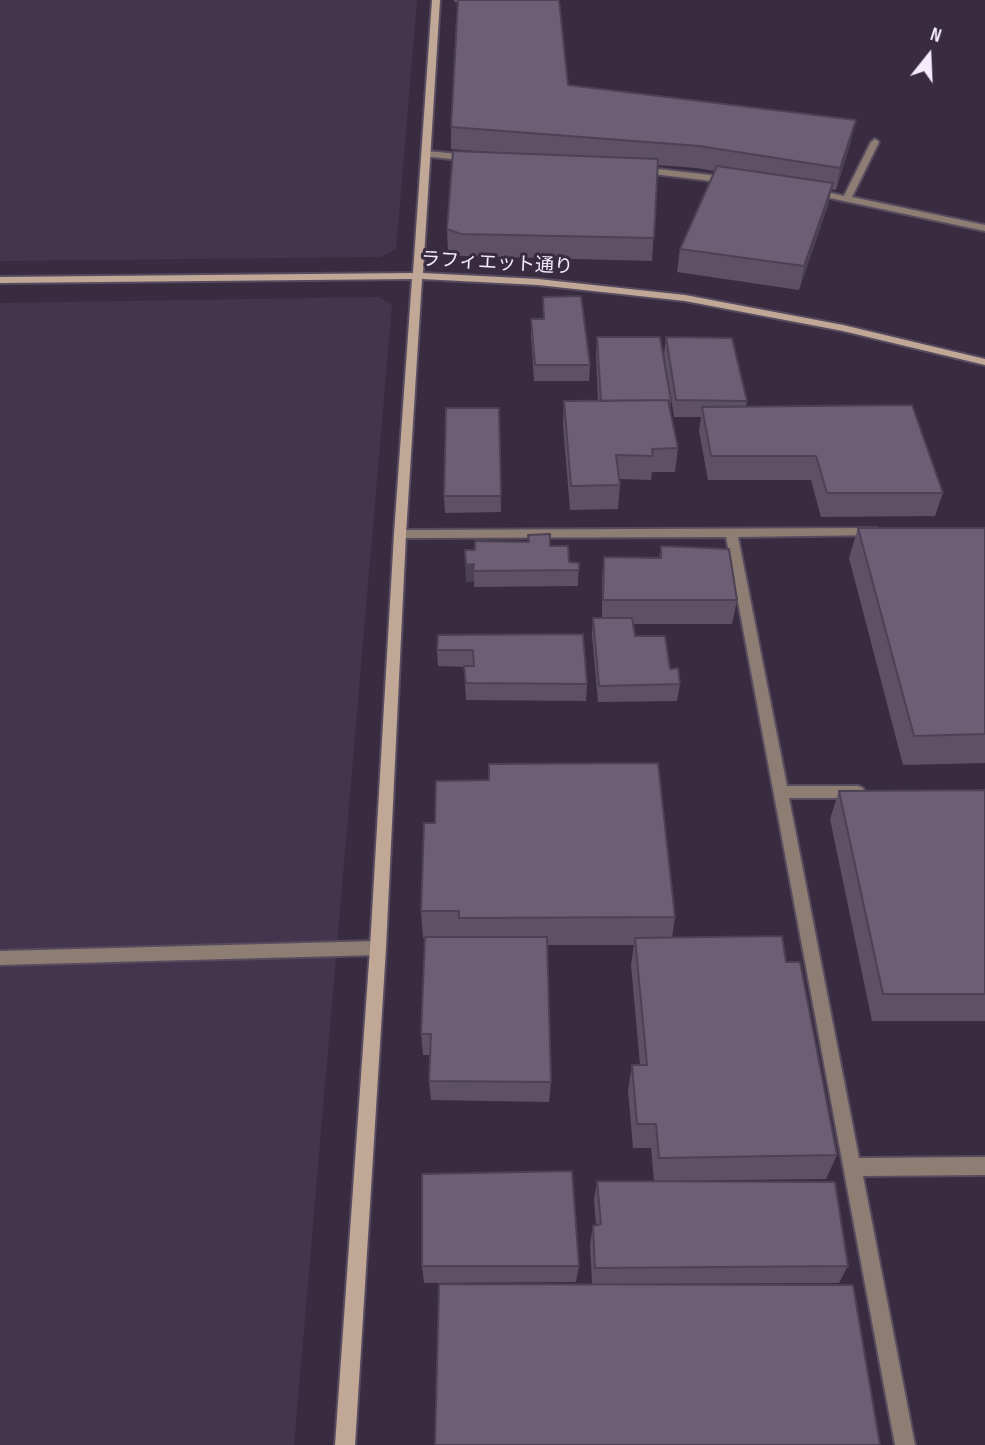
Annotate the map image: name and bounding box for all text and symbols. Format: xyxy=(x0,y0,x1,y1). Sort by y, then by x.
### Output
north arrow xyxy=(894,21,964,91)
text: N xyxy=(927,23,944,48)
street label: ラフィエット通り xyxy=(421,249,573,279)

